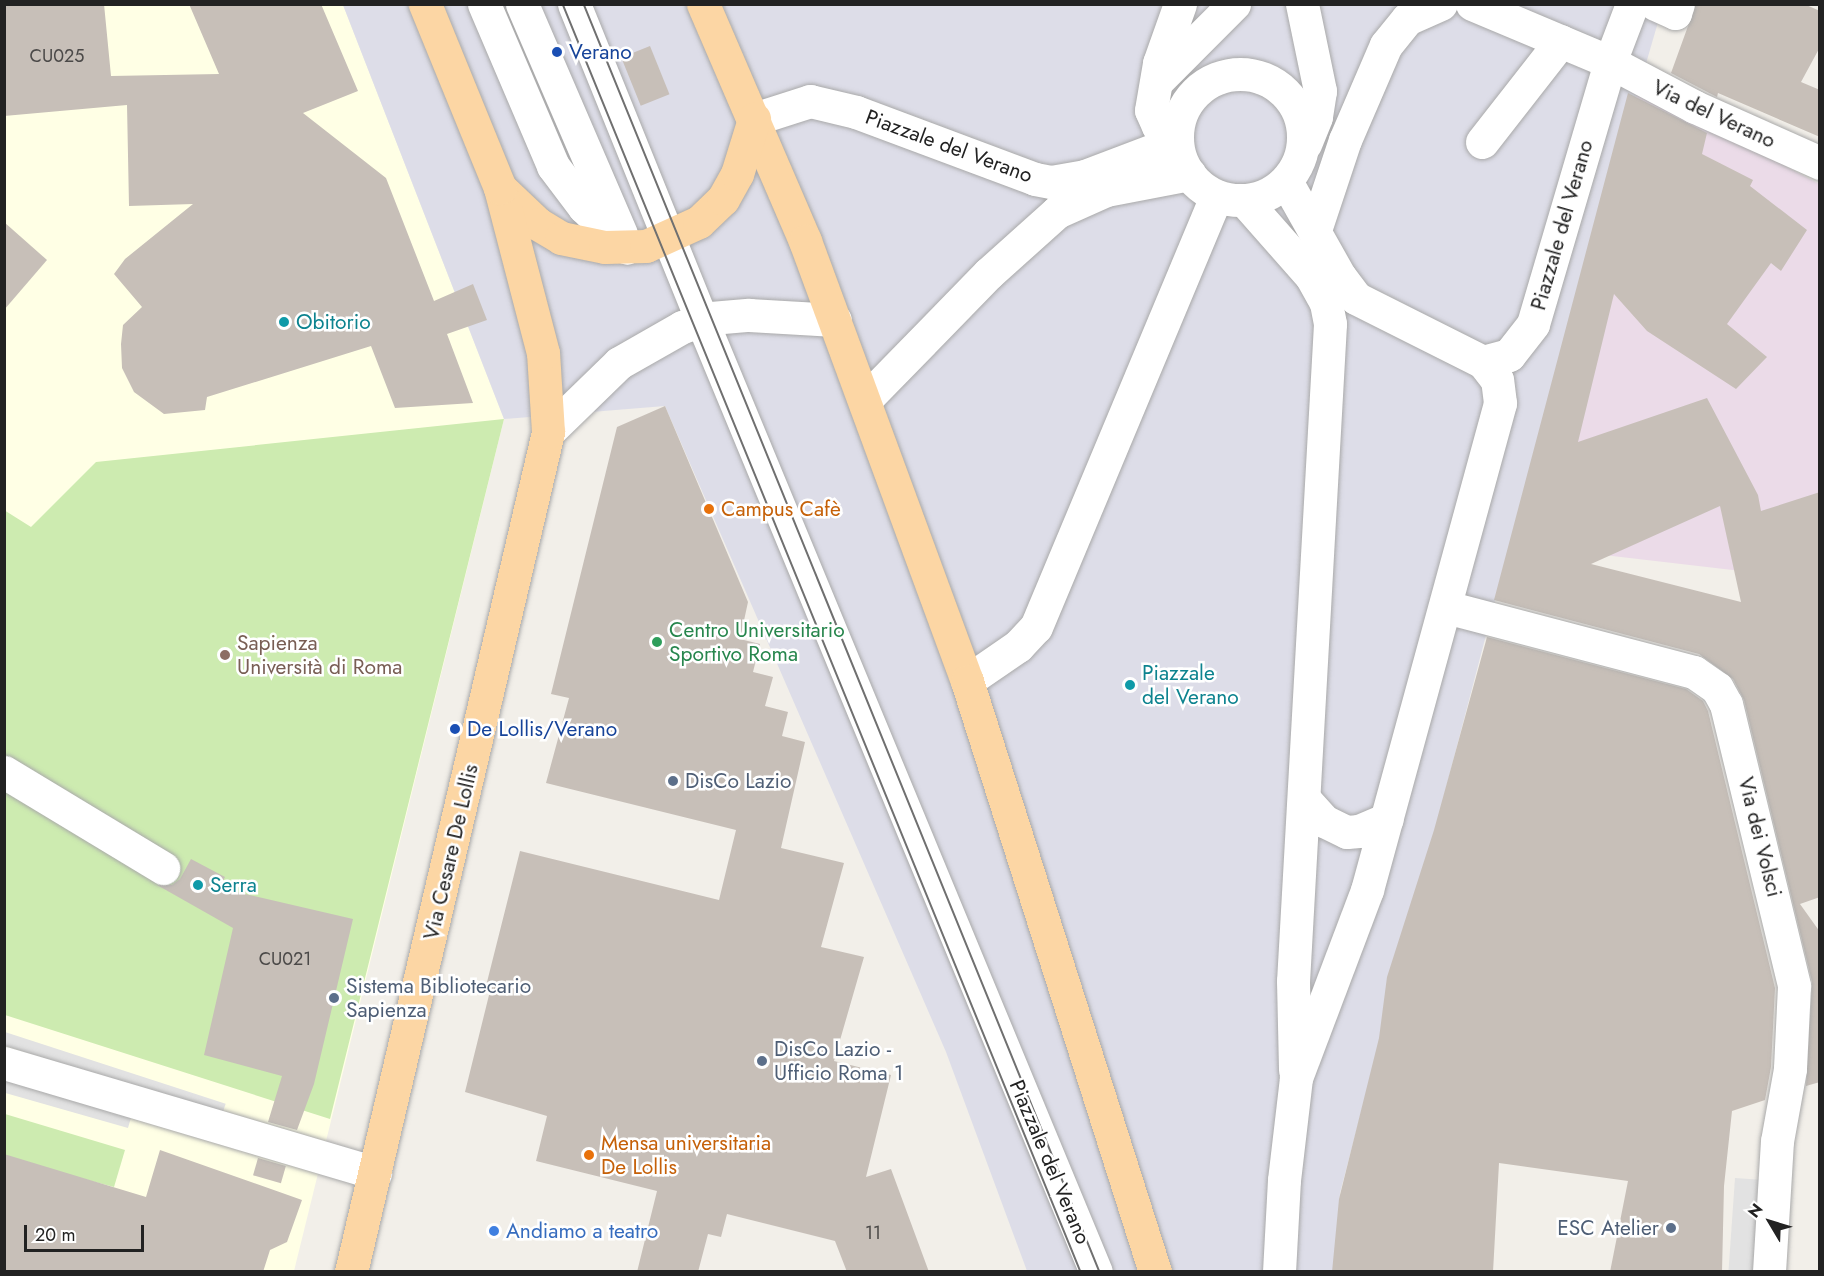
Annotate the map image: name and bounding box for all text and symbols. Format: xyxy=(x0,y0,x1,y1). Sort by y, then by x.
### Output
place label: Verano xyxy=(569,39,632,65)
house number: CU025 xyxy=(30,45,84,67)
marker: Verano xyxy=(550,45,564,59)
street label: Via del Verano xyxy=(1649,75,1779,153)
street label: Piazzale del Verano xyxy=(862,104,1036,188)
street label: Piazzale del Verano xyxy=(1526,137,1598,313)
place label: Obitorio xyxy=(296,309,371,335)
marker: Obitorio xyxy=(277,315,291,329)
place label: Campus Cafè xyxy=(721,496,841,522)
marker: Campus Cafè xyxy=(702,502,716,516)
place label: Centro Universitario Sportivo Roma xyxy=(669,617,845,667)
place label: Sapienza Università di Roma xyxy=(237,630,402,680)
marker: Centro Universitario Sportivo Roma xyxy=(650,635,664,649)
marker: Sapienza Università di Roma xyxy=(218,648,232,662)
place label: Piazzale del Verano xyxy=(1142,660,1239,710)
marker: Piazzale del Verano xyxy=(1123,678,1137,692)
place label: De Lollis/Verano xyxy=(467,716,617,742)
marker: De Lollis/Verano xyxy=(448,722,462,736)
street label: Via Cesare De Lollis xyxy=(419,762,483,942)
place label: DisCo Lazio xyxy=(685,768,791,794)
marker: DisCo Lazio xyxy=(666,774,680,788)
street label: Via dei Volsci xyxy=(1733,774,1787,900)
place label: Serra xyxy=(210,872,257,898)
marker: Serra xyxy=(191,878,205,892)
house number: CU021 xyxy=(259,948,311,970)
place label: Sistema Bibliotecario Sapienza xyxy=(346,973,531,1023)
marker: Sistema Bibliotecario Sapienza xyxy=(327,991,341,1005)
place label: DisCo Lazio - Ufficio Roma 1 xyxy=(774,1036,903,1086)
marker: DisCo Lazio - Ufficio Roma 1 xyxy=(755,1054,769,1068)
street label: Piazzale del Verano xyxy=(1004,1076,1096,1248)
place label: Mensa universitaria De Lollis xyxy=(601,1130,771,1180)
marker: Mensa universitaria De Lollis xyxy=(582,1148,596,1162)
north arrow xyxy=(1740,1192,1800,1252)
text: N xyxy=(1742,1199,1768,1223)
scale bar xyxy=(27,1213,147,1251)
place label: ESC Atelier xyxy=(1557,1215,1659,1241)
place label: Andiamo a teatro xyxy=(506,1218,658,1244)
marker: ESC Atelier xyxy=(1664,1221,1678,1235)
text: 20 m xyxy=(35,1222,75,1248)
house number: 11 xyxy=(865,1222,881,1244)
marker: Andiamo a teatro xyxy=(487,1224,501,1238)

